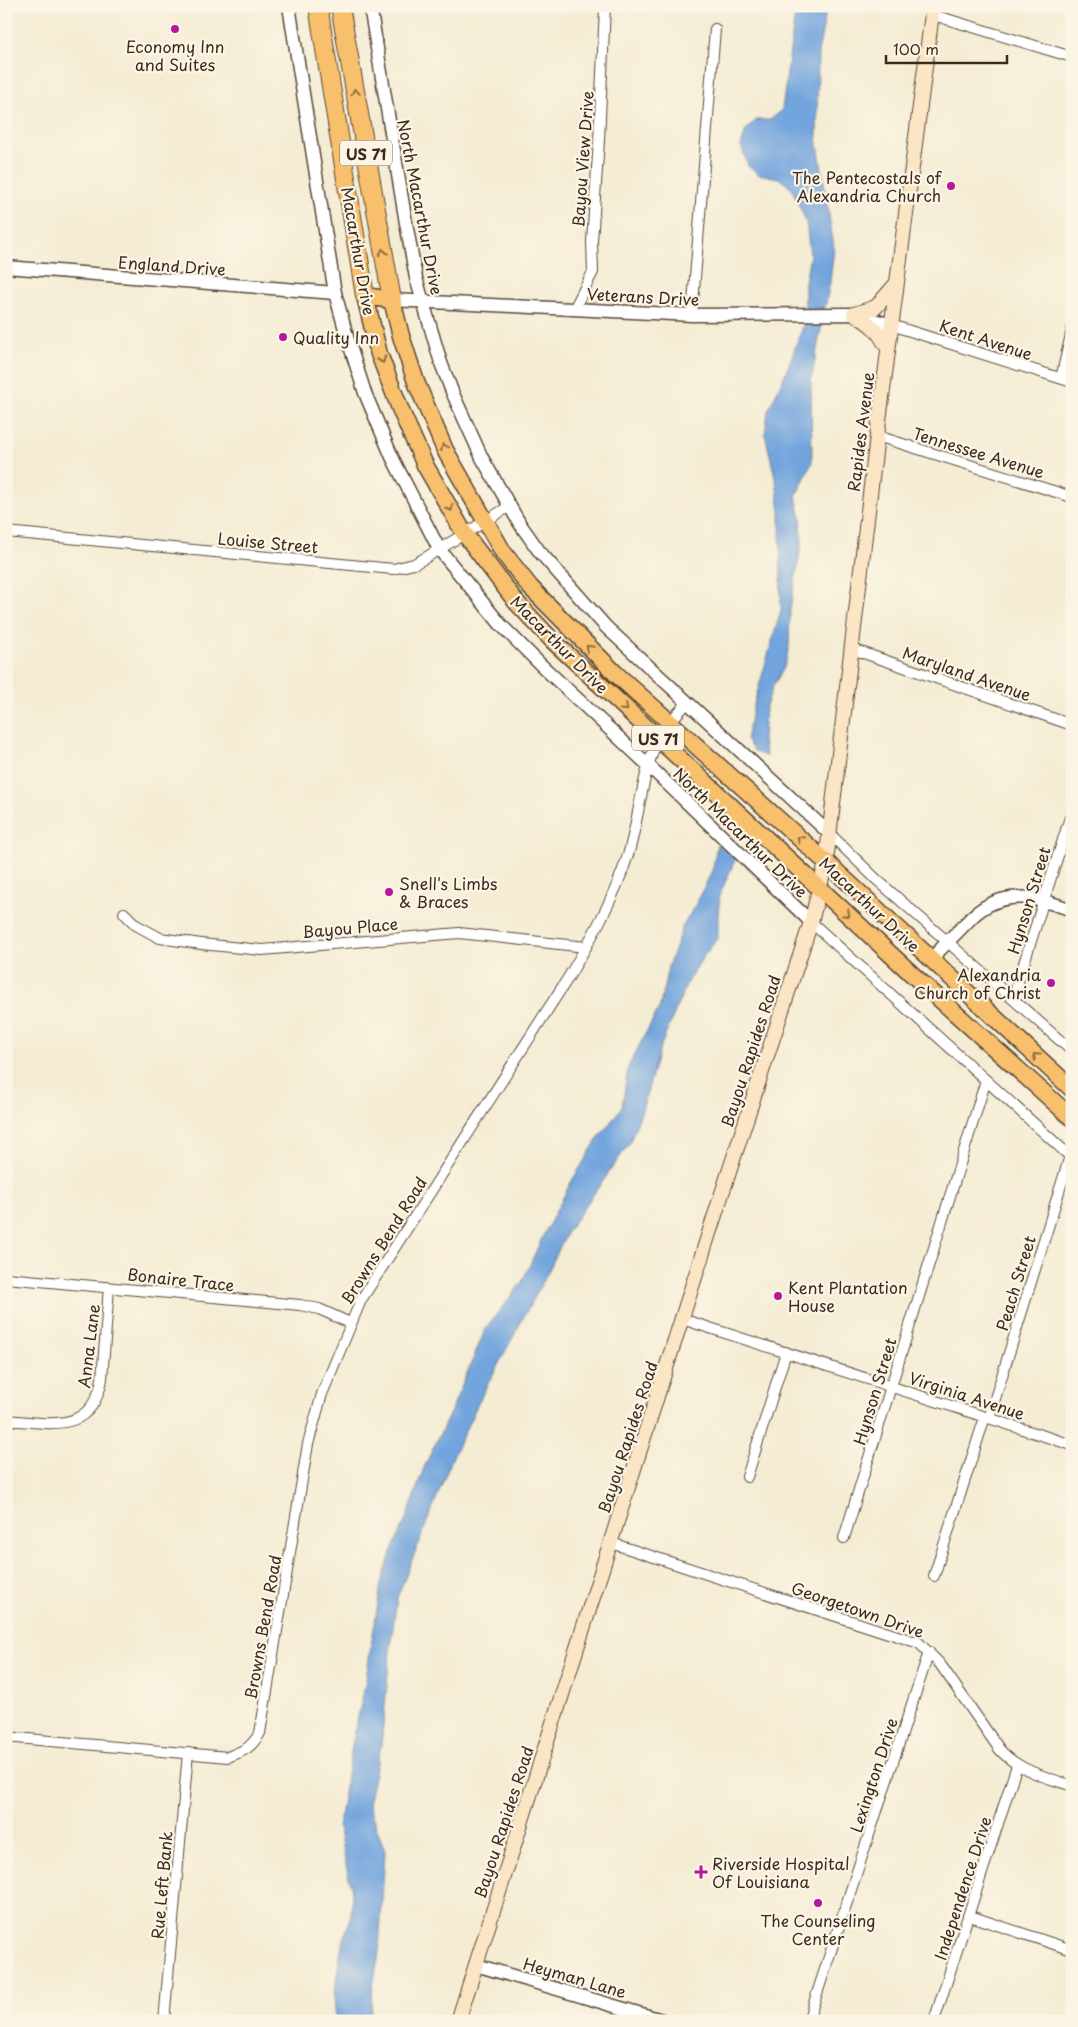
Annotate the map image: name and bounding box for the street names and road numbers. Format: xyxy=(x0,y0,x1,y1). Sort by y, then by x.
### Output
street label: Bayou View Drive xyxy=(565,90,599,228)
street label: North Macarthur Drive xyxy=(392,117,450,297)
road number: US 71 xyxy=(340,140,392,166)
street label: Macarthur Drive xyxy=(336,185,382,317)
street label: England Drive xyxy=(117,249,227,281)
street label: Veterans Drive xyxy=(586,281,700,311)
street label: Kent Avenue xyxy=(936,313,1036,365)
street label: Rapides Avenue xyxy=(841,371,879,493)
street label: Tennessee Avenue xyxy=(910,421,1048,483)
street label: Louise Street xyxy=(217,526,320,558)
street label: Macarthur Drive xyxy=(506,590,614,698)
street label: Maryland Avenue xyxy=(900,640,1035,706)
road number: US 71 xyxy=(632,726,684,750)
street label: North Macarthur Drive xyxy=(669,761,813,903)
street label: Hynson Street xyxy=(1000,843,1056,957)
street label: Macarthur Drive xyxy=(814,851,926,957)
street label: Bayou Place xyxy=(301,911,399,943)
street label: Bayou Rapides Road xyxy=(714,972,786,1130)
street label: Browns Bend Road xyxy=(334,1172,432,1308)
street label: Peach Street xyxy=(989,1232,1041,1334)
street label: Bonaire Trace xyxy=(127,1261,235,1297)
street label: Anna Lane xyxy=(71,1303,105,1389)
street label: Hynson Street xyxy=(846,1334,902,1448)
street label: Bayou Rapides Road xyxy=(591,1358,663,1516)
street label: Virginia Avenue xyxy=(906,1365,1028,1425)
street label: Browns Bend Road xyxy=(237,1553,287,1701)
street label: Georgetown Drive xyxy=(788,1575,928,1643)
street label: Lexington Drive xyxy=(843,1715,903,1835)
street label: Bayou Rapides Road xyxy=(467,1743,539,1901)
street label: Independence Drive xyxy=(927,1813,997,1963)
street label: Rue Left Bank xyxy=(144,1830,178,1940)
street label: Heyman Lane xyxy=(521,1951,629,2003)

